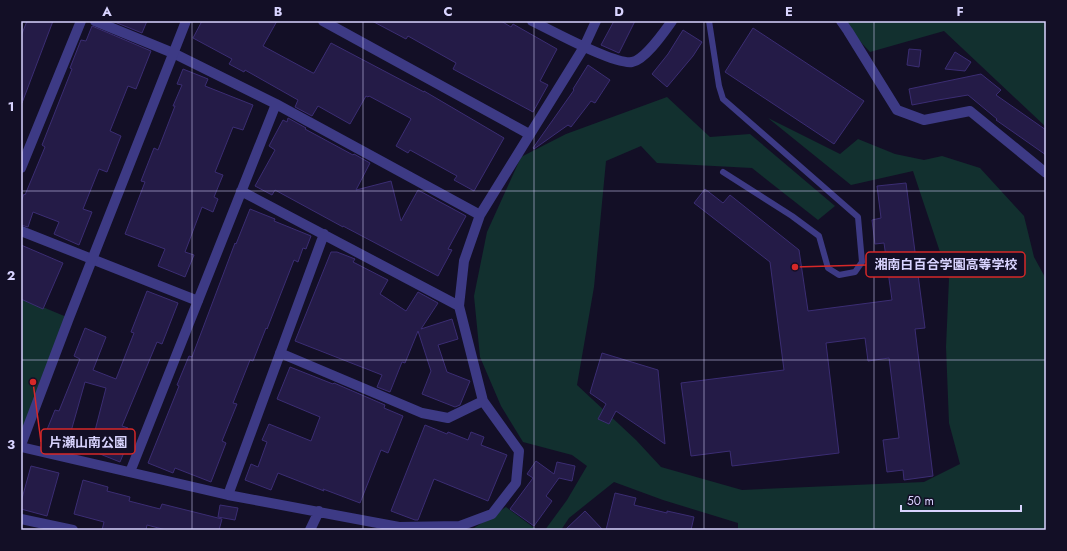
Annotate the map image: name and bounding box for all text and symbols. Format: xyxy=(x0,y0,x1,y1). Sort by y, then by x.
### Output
text: A xyxy=(101,2,112,21)
text: B xyxy=(274,2,283,21)
text: C xyxy=(443,2,453,21)
text: D xyxy=(614,2,624,21)
text: E xyxy=(785,2,793,21)
text: F xyxy=(956,2,964,21)
text: 1 xyxy=(8,97,14,116)
callout: 湘南白百合学園高等学校 xyxy=(866,252,1025,277)
text: 湘南白百合学園高等学校 xyxy=(874,255,1018,274)
text: 2 xyxy=(7,266,15,285)
callout: 片瀬山南公園 xyxy=(41,429,135,454)
text: 片瀬山南公園 xyxy=(49,433,127,452)
text: 3 xyxy=(7,435,15,454)
scale bar xyxy=(901,487,1021,513)
text: 50 m xyxy=(907,492,934,510)

